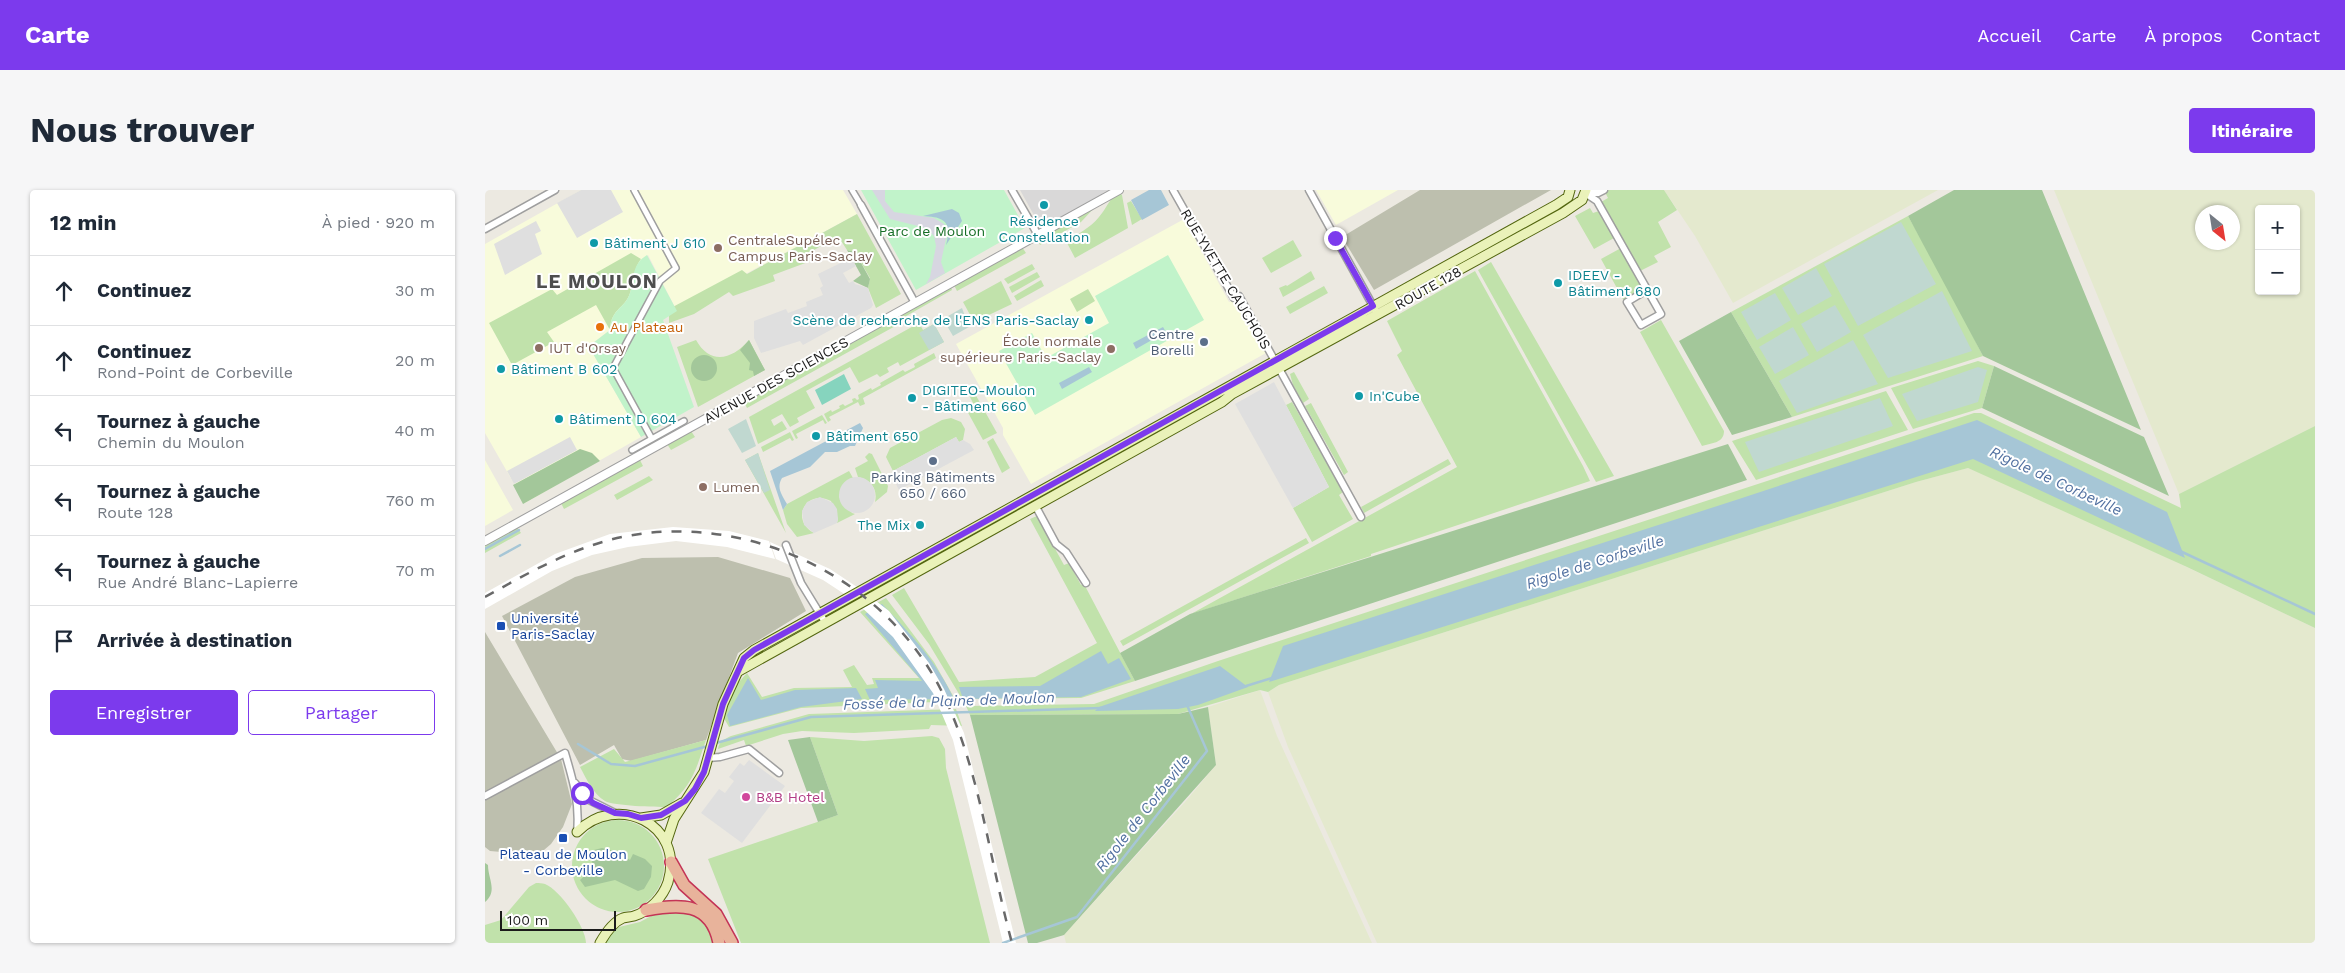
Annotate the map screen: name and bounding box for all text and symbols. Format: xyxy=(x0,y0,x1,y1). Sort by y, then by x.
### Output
text: Carte xyxy=(25,21,90,49)
text: Accueil xyxy=(1978,25,2041,46)
text: Carte xyxy=(2069,25,2116,46)
text: À propos xyxy=(2144,25,2222,46)
text: Contact xyxy=(2250,25,2320,46)
button: Itinéraire xyxy=(2189,108,2315,153)
text: Nous trouver xyxy=(30,109,254,151)
marker: Résidence Constellation xyxy=(1038,199,1050,211)
north arrow xyxy=(2195,205,2240,250)
map controls xyxy=(2255,205,2300,295)
button: + xyxy=(2255,205,2300,250)
street label: RUE YVETTE CAUCHOIS xyxy=(1178,206,1274,352)
text: 12 min xyxy=(50,210,116,235)
text: À pied · 920 m xyxy=(322,213,435,232)
place label: Résidence Constellation xyxy=(999,213,1089,245)
park label: Parc de Moulon xyxy=(879,223,985,239)
route end xyxy=(1324,227,1347,250)
place label: CentraleSupélec - Campus Paris-Saclay xyxy=(728,232,873,264)
place label: Bâtiment J 610 xyxy=(604,235,706,251)
marker: Bâtiment J 610 xyxy=(588,237,600,249)
marker: CentraleSupélec - Campus Paris-Saclay xyxy=(712,242,724,254)
button: − xyxy=(2255,250,2300,295)
street label: ROUTE 128 xyxy=(1392,263,1464,313)
place label: IDEEV - Bâtiment 680 xyxy=(1568,267,1661,299)
district label: LE MOULON xyxy=(536,270,658,293)
icon: ahead xyxy=(50,277,78,305)
marker: IDEEV - Bâtiment 680 xyxy=(1552,277,1564,289)
text: Continuez xyxy=(97,279,191,302)
text: 30 m xyxy=(395,281,435,300)
place label: Scène de recherche de l'ENS Paris-Saclay xyxy=(792,312,1080,328)
marker: Scène de recherche de l'ENS Paris-Saclay xyxy=(1083,314,1095,326)
place label: Au Plateau xyxy=(610,319,684,335)
marker: Au Plateau xyxy=(594,321,606,333)
place label: Centre Borelli xyxy=(1148,326,1194,358)
place label: École normale supérieure Paris-Saclay xyxy=(940,333,1102,365)
street label: AVENUE DES SCIENCES xyxy=(701,334,851,426)
marker: Centre Borelli xyxy=(1198,336,1210,348)
text: Continuez xyxy=(97,340,191,363)
place label: IUT d'Orsay xyxy=(549,340,627,356)
marker: IUT d'Orsay xyxy=(533,342,545,354)
marker: École normale supérieure Paris-Saclay xyxy=(1105,343,1117,355)
icon: ahead xyxy=(50,347,78,375)
text: 20 m xyxy=(395,351,435,370)
place label: Bâtiment B 602 xyxy=(511,361,617,377)
text: Rond-Point de Corbeville xyxy=(97,363,293,382)
marker: Bâtiment B 602 xyxy=(495,363,507,375)
place label: DIGITEO-Moulon - Bâtiment 660 xyxy=(922,382,1036,414)
place label: In'Cube xyxy=(1369,388,1420,404)
marker: In'Cube xyxy=(1353,390,1365,402)
marker: DIGITEO-Moulon - Bâtiment 660 xyxy=(906,392,918,404)
text: Tournez à gauche xyxy=(97,410,260,433)
place label: Bâtiment D 604 xyxy=(569,411,677,427)
marker: Bâtiment D 604 xyxy=(553,413,565,425)
icon: left xyxy=(50,417,78,445)
text: 40 m xyxy=(395,421,435,440)
place label: Bâtiment 650 xyxy=(826,428,918,444)
marker: Bâtiment 650 xyxy=(810,430,822,442)
text: Chemin du Moulon xyxy=(97,433,245,452)
water label: Rigole de Corbeville xyxy=(1987,443,2125,519)
marker: Parking Bâtiments 650 / 660 xyxy=(927,455,939,467)
place label: Parking Bâtiments 650 / 660 xyxy=(871,469,995,501)
place label: Lumen xyxy=(713,479,760,495)
text: Tournez à gauche xyxy=(97,480,260,503)
marker: Lumen xyxy=(697,481,709,493)
icon: left xyxy=(50,487,78,515)
text: 760 m xyxy=(386,491,435,510)
text: Route 128 xyxy=(97,503,173,522)
place label: The Mix xyxy=(857,517,910,533)
marker: The Mix xyxy=(914,519,926,531)
water label: Rigole de Corbeville xyxy=(1524,531,1666,593)
text: Tournez à gauche xyxy=(97,550,260,573)
icon: left xyxy=(50,557,78,585)
text: 70 m xyxy=(396,561,435,580)
text: Rue André Blanc-Lapierre xyxy=(97,573,298,592)
place label: Université Paris-Saclay xyxy=(511,610,595,642)
marker: Université Paris-Saclay xyxy=(495,620,507,632)
icon: arrive xyxy=(50,627,78,655)
text: Arrivée à destination xyxy=(97,629,292,652)
water label: Fossé de la Plaine de Moulon xyxy=(843,688,1055,714)
button: Enregistrer xyxy=(50,690,238,735)
button: Partager xyxy=(248,690,435,735)
water label: Rigole de Corbeville xyxy=(1092,751,1194,875)
route start xyxy=(571,782,594,805)
place label: B&B Hotel xyxy=(756,789,825,805)
marker: B&B Hotel xyxy=(740,791,752,803)
marker: Plateau de Moulon - Corbeville xyxy=(557,832,569,844)
place label: Plateau de Moulon - Corbeville xyxy=(499,846,627,878)
scale bar xyxy=(500,908,616,931)
text: 100 m xyxy=(507,912,548,928)

